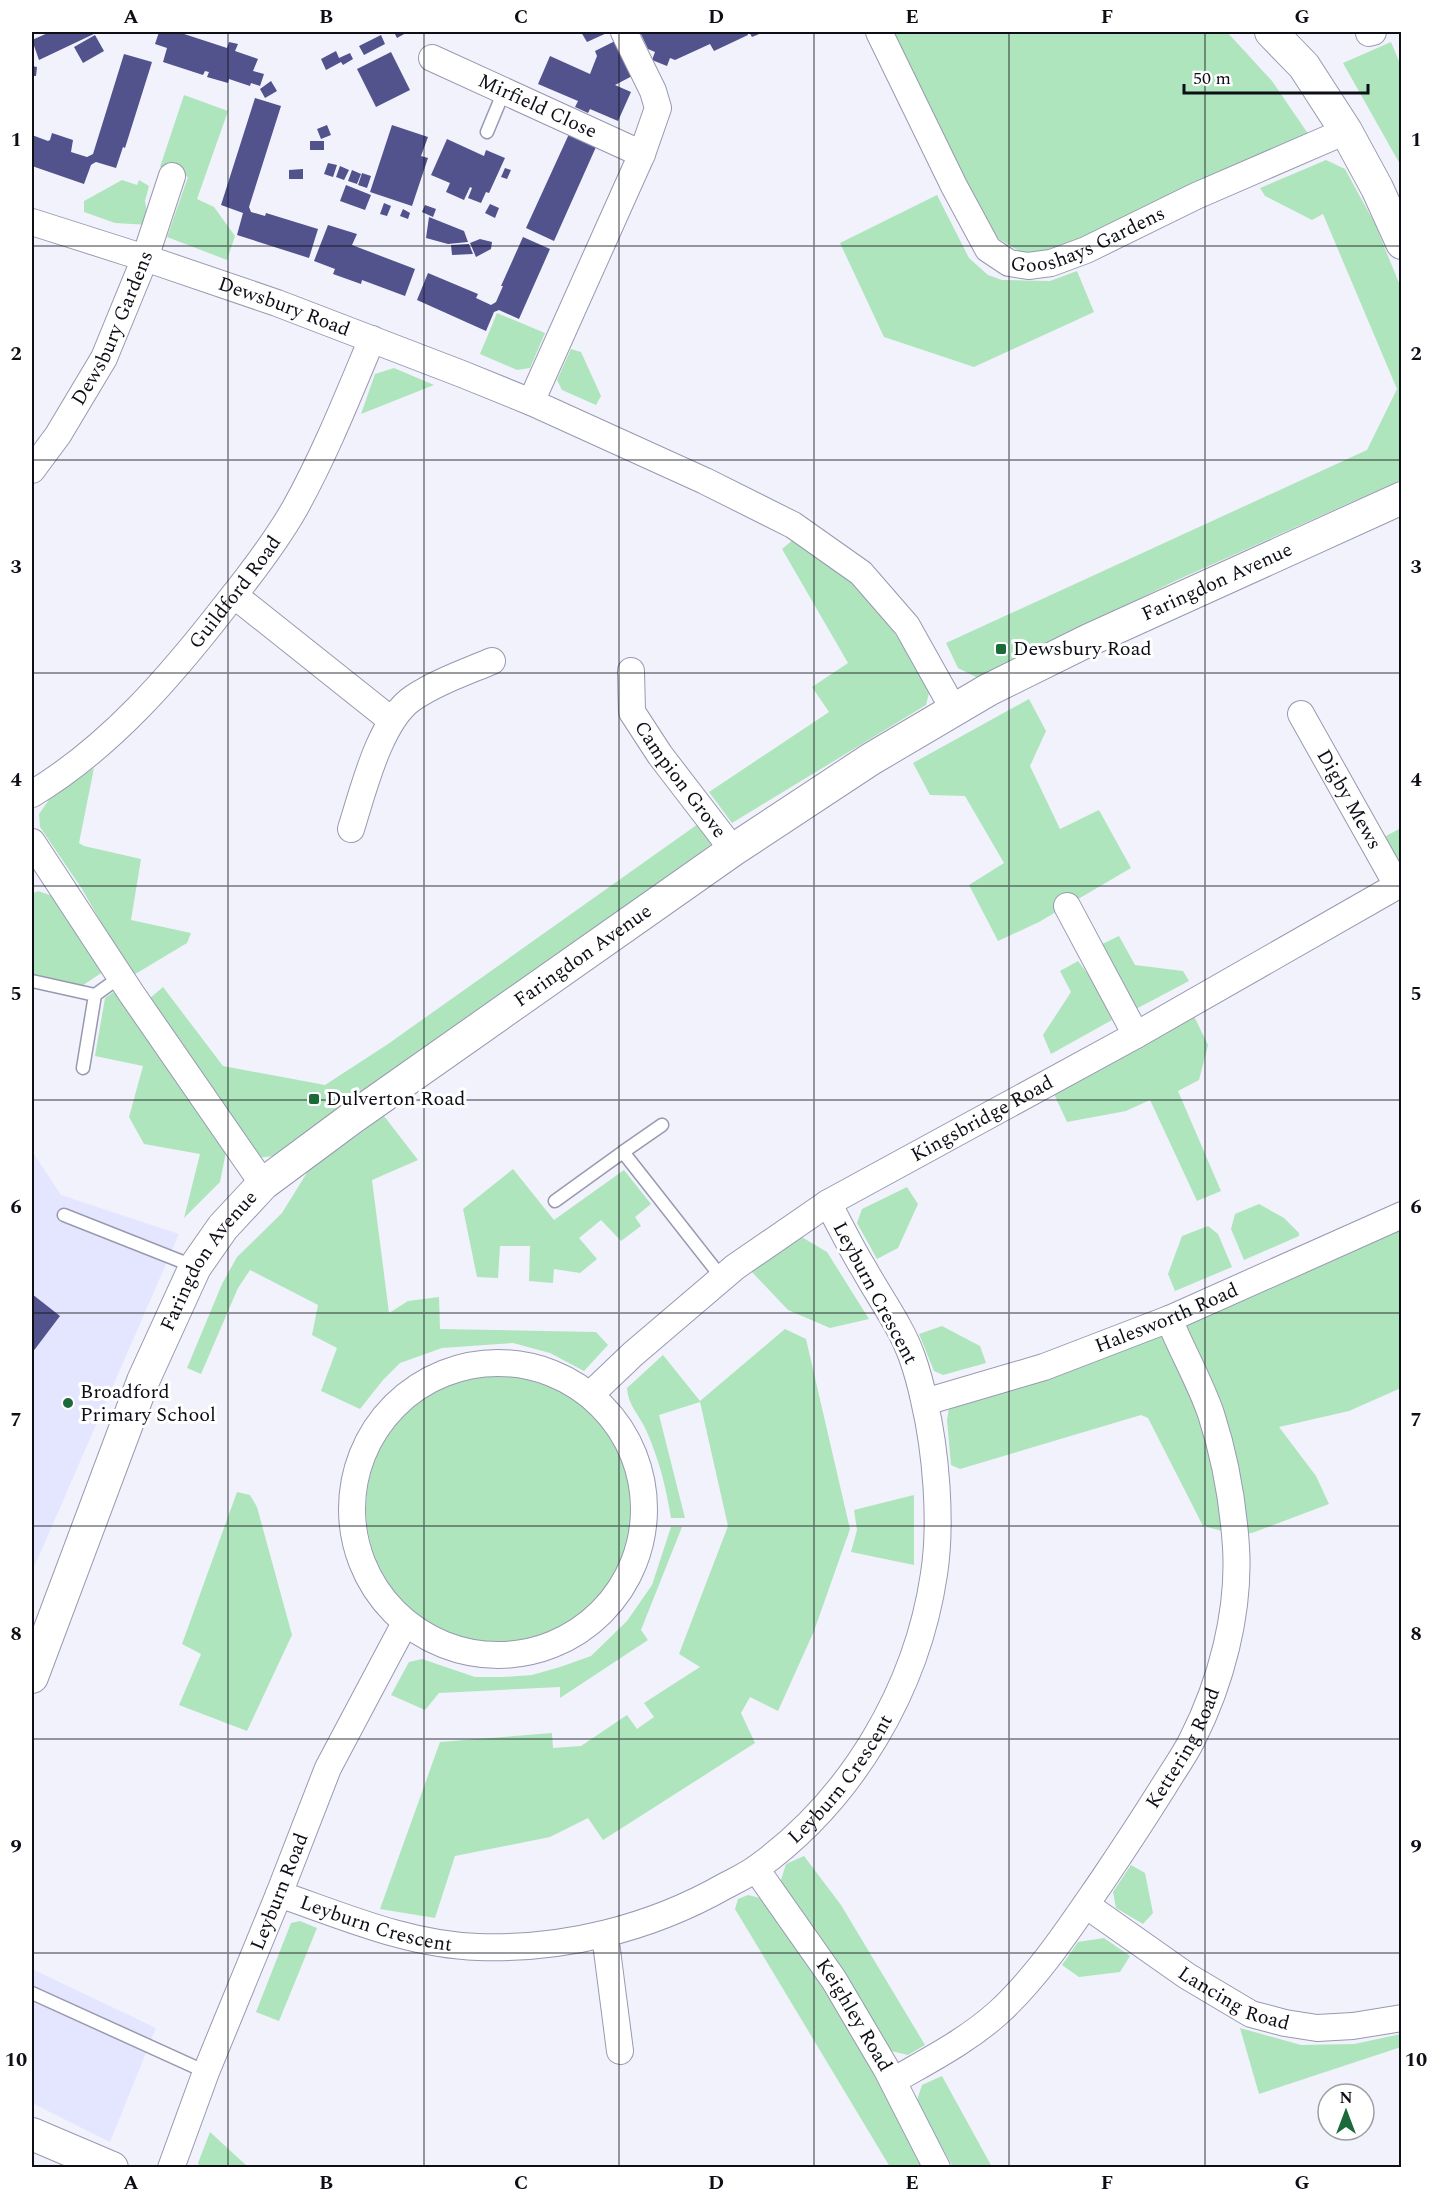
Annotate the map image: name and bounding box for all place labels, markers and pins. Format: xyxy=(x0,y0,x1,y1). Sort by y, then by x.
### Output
place label: Dewsbury Road xyxy=(1013,634,1152,664)
marker: Dewsbury Road xyxy=(994,642,1008,656)
place label: Dulverton Road xyxy=(326,1084,465,1114)
marker: Dulverton Road xyxy=(307,1092,321,1106)
place label: Broadford Primary School xyxy=(80,1377,216,1430)
marker: Broadford Primary School xyxy=(61,1396,75,1410)

